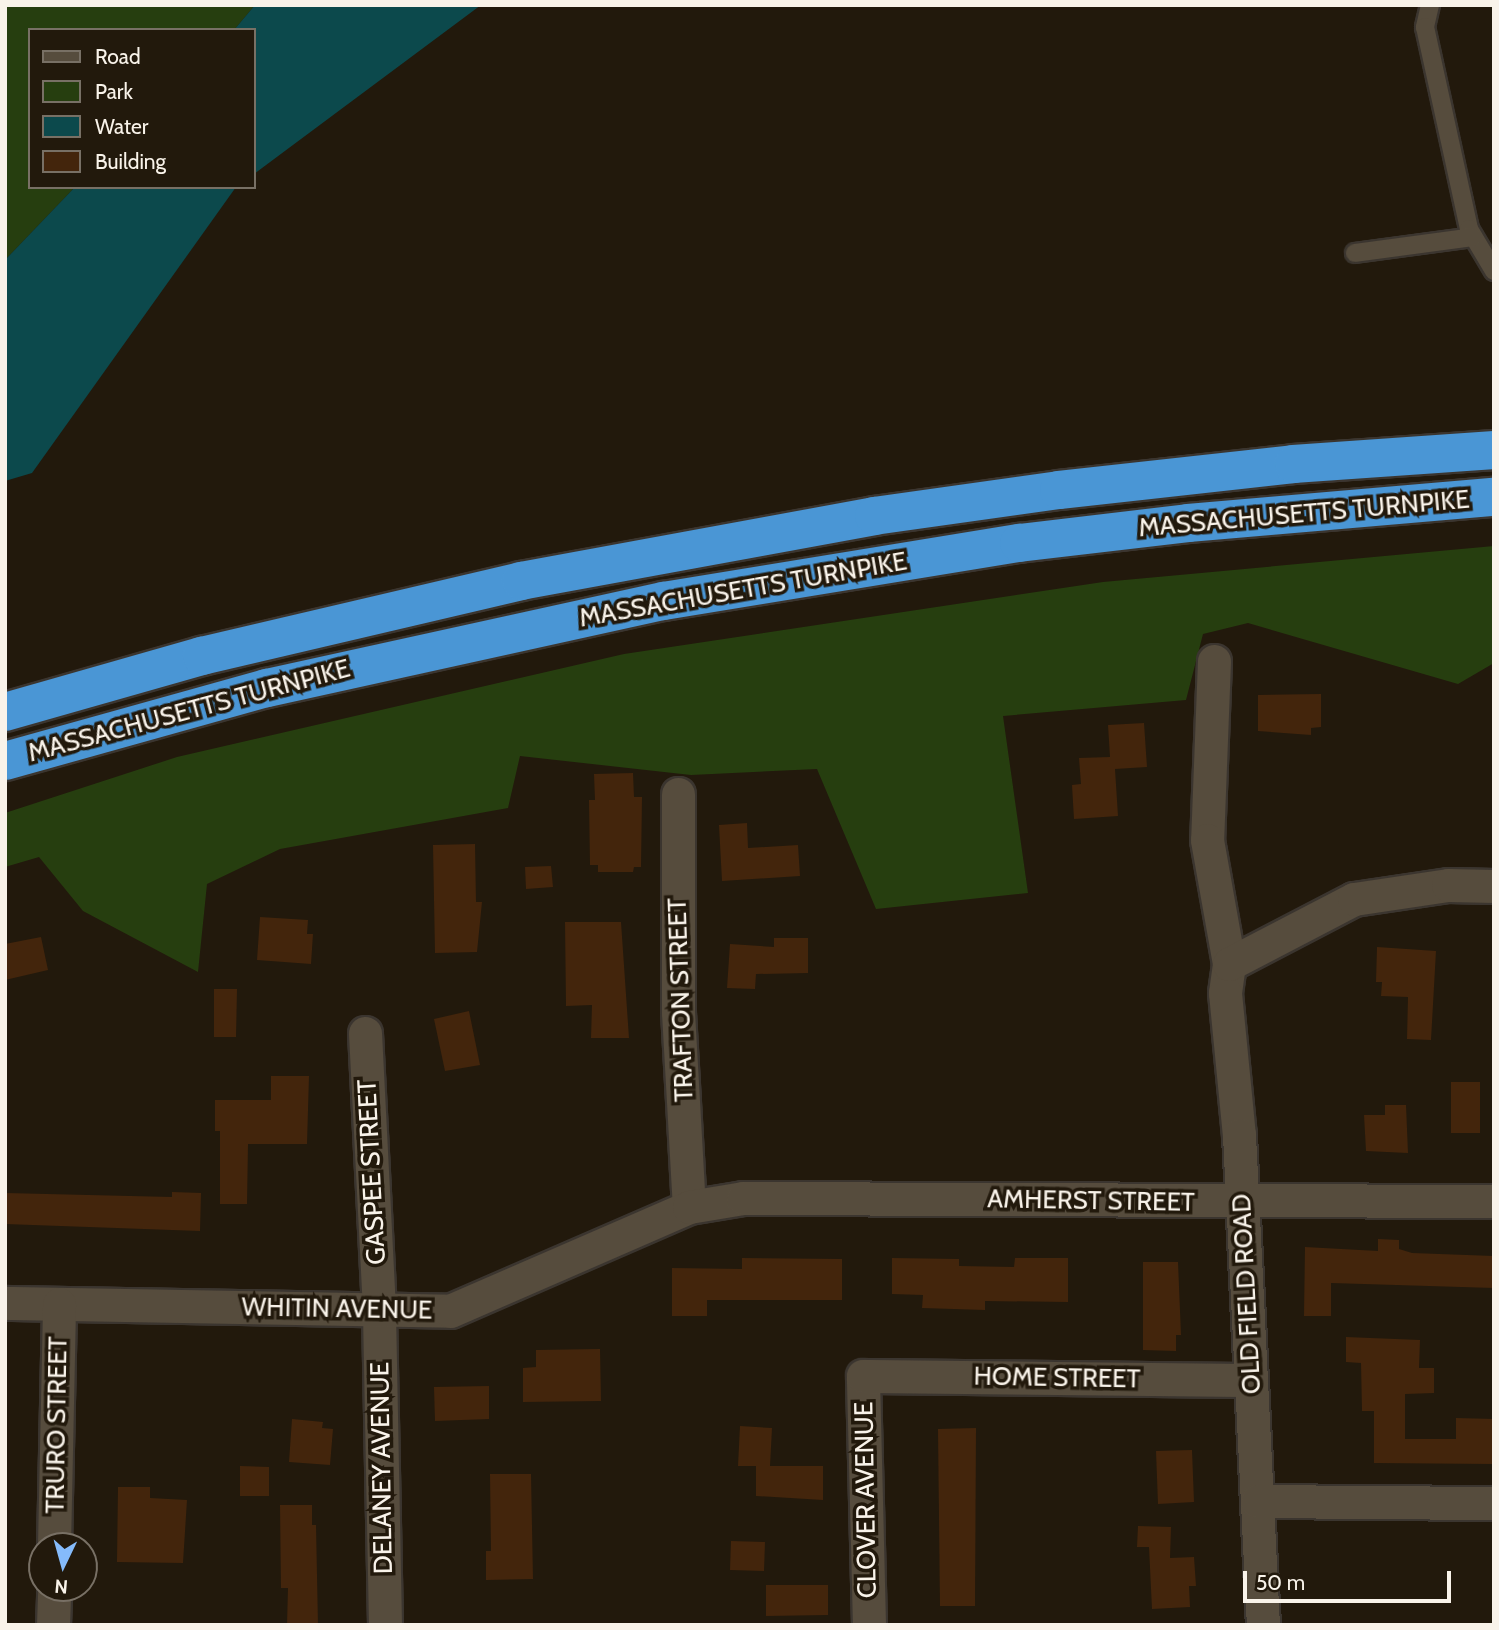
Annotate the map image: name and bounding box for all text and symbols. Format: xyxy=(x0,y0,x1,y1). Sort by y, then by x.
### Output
legend xyxy=(28,28,256,189)
text: Road xyxy=(95,44,141,69)
text: Park xyxy=(95,79,133,104)
text: Water xyxy=(95,114,148,139)
text: Building xyxy=(95,149,166,174)
street label: MASSACHUSETTS TURNPIKE xyxy=(1137,484,1471,544)
street label: MASSACHUSETTS TURNPIKE xyxy=(577,546,909,634)
street label: MASSACHUSETTS TURNPIKE xyxy=(25,653,353,769)
street label: TRAFTON STREET xyxy=(662,897,700,1103)
street label: GASPEE STREET xyxy=(352,1079,392,1265)
street label: AMHERST STREET xyxy=(987,1184,1195,1218)
street label: OLD FIELD ROAD xyxy=(1226,1193,1268,1395)
street label: WHITIN AVENUE xyxy=(241,1292,433,1326)
street label: TRURO STREET xyxy=(40,1336,74,1514)
street label: HOME STREET xyxy=(973,1361,1141,1395)
street label: DELANEY AVENUE xyxy=(365,1362,399,1574)
street label: CLOVER AVENUE xyxy=(849,1402,883,1598)
north arrow xyxy=(28,1532,98,1602)
scale bar xyxy=(1247,1556,1455,1600)
text: 50 m xyxy=(1256,1570,1305,1595)
text: N xyxy=(54,1574,69,1598)

